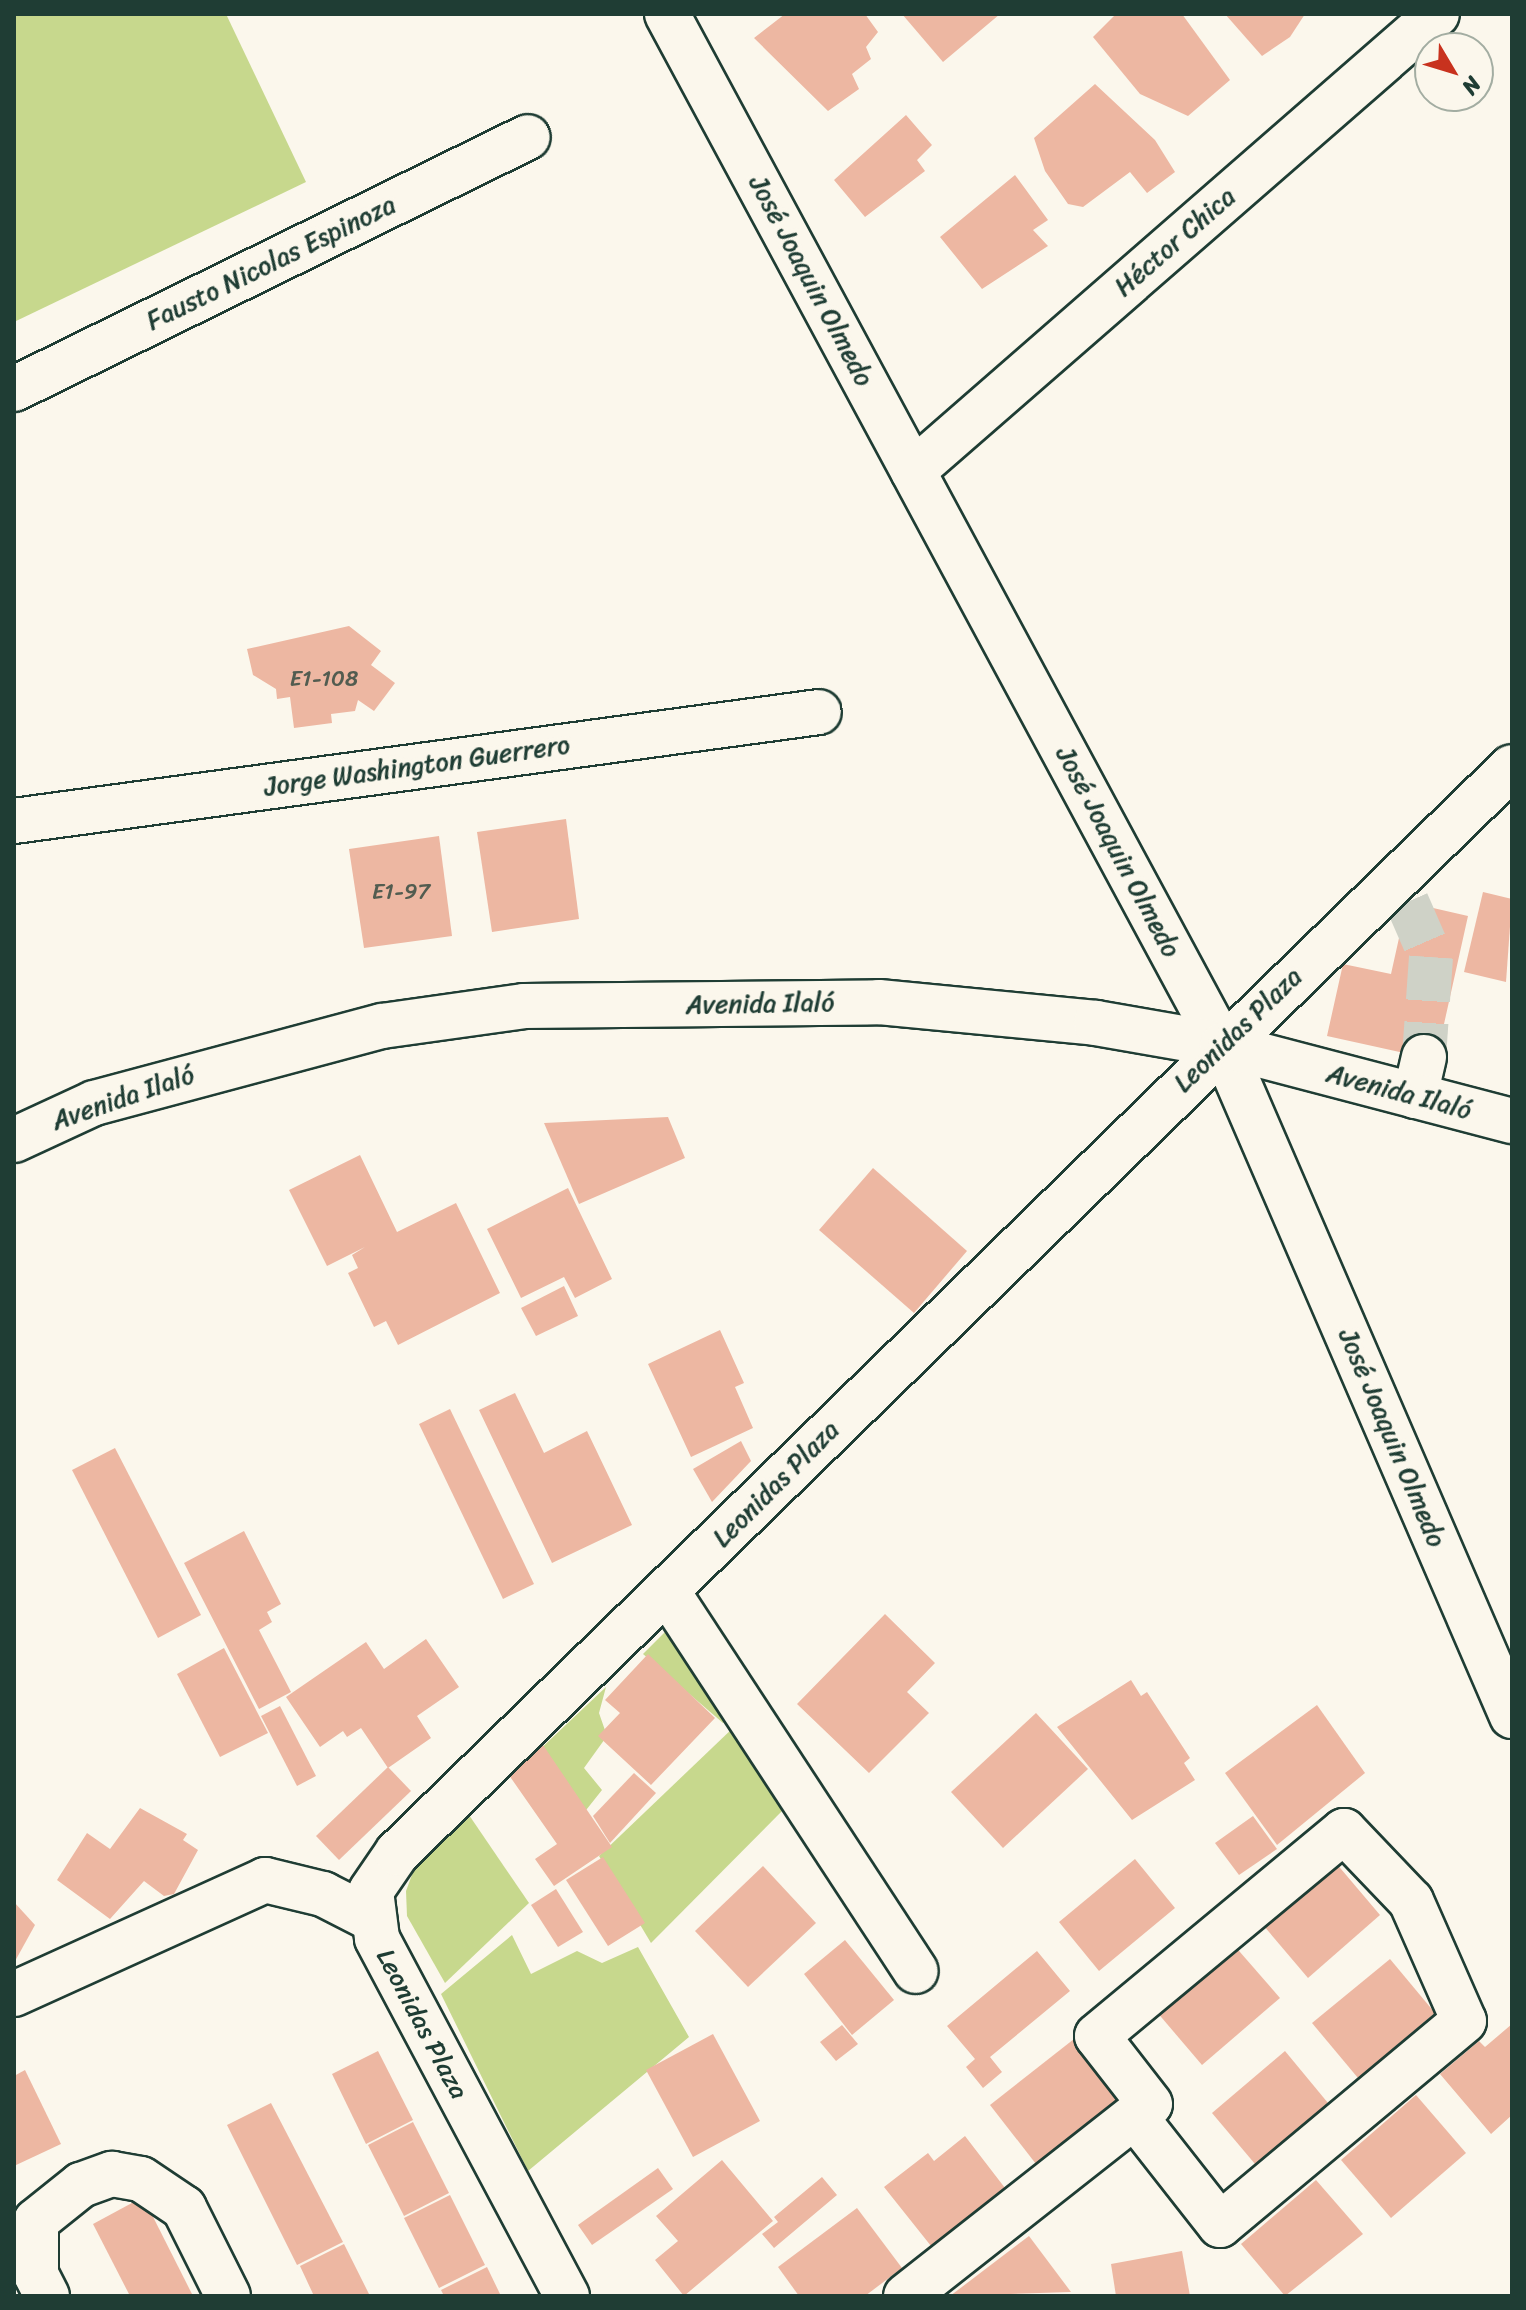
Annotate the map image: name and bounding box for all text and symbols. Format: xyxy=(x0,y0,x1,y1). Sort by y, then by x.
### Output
north arrow xyxy=(1414,32,1494,112)
text: N xyxy=(1452,68,1492,104)
street label: José Joaquin Olmedo xyxy=(742,170,880,392)
street label: Héctor Chica xyxy=(1108,181,1242,303)
street label: Fausto Nicolas Espinoza xyxy=(141,189,401,337)
house number: E1-108 xyxy=(290,666,358,692)
street label: Jorge Washington Guerrero xyxy=(262,729,572,803)
street label: José Joaquin Olmedo xyxy=(1049,741,1187,963)
house number: E1-97 xyxy=(372,879,430,905)
street label: Leonidas Plaza xyxy=(1168,961,1308,1099)
street label: Avenida Ilaló xyxy=(685,987,835,1021)
street label: Avenida Ilaló xyxy=(1323,1058,1475,1126)
street label: Avenida Ilaló xyxy=(48,1059,198,1137)
street label: José Joaquin Olmedo xyxy=(1332,1324,1452,1552)
street label: Leonidas Plaza xyxy=(706,1414,846,1554)
street label: Leonidas Plaza xyxy=(369,1944,475,2104)

